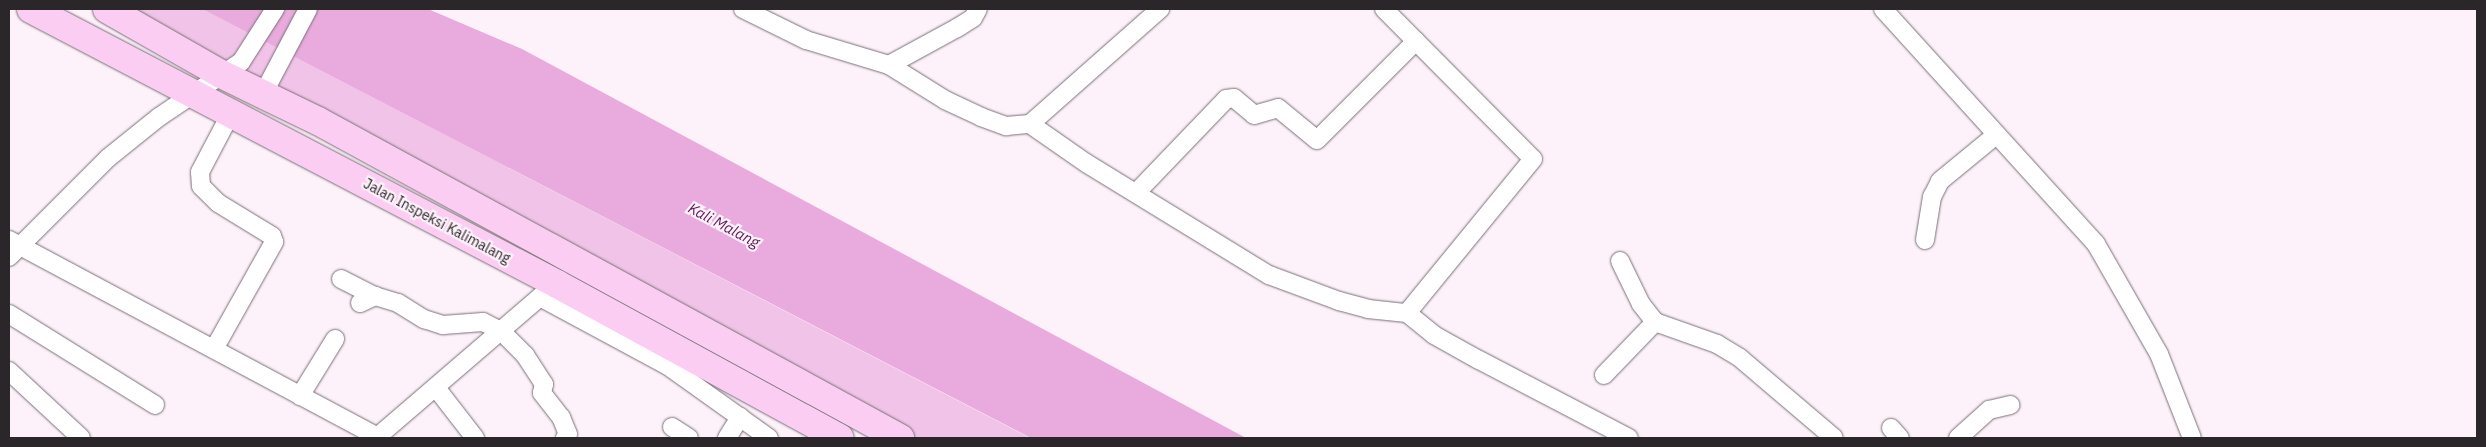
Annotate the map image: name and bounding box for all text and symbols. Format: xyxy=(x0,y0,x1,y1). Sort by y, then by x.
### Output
street label: Jalan Inspeksi Kalimalang xyxy=(361,175,513,267)
water label: Kali Malang xyxy=(685,199,763,251)

